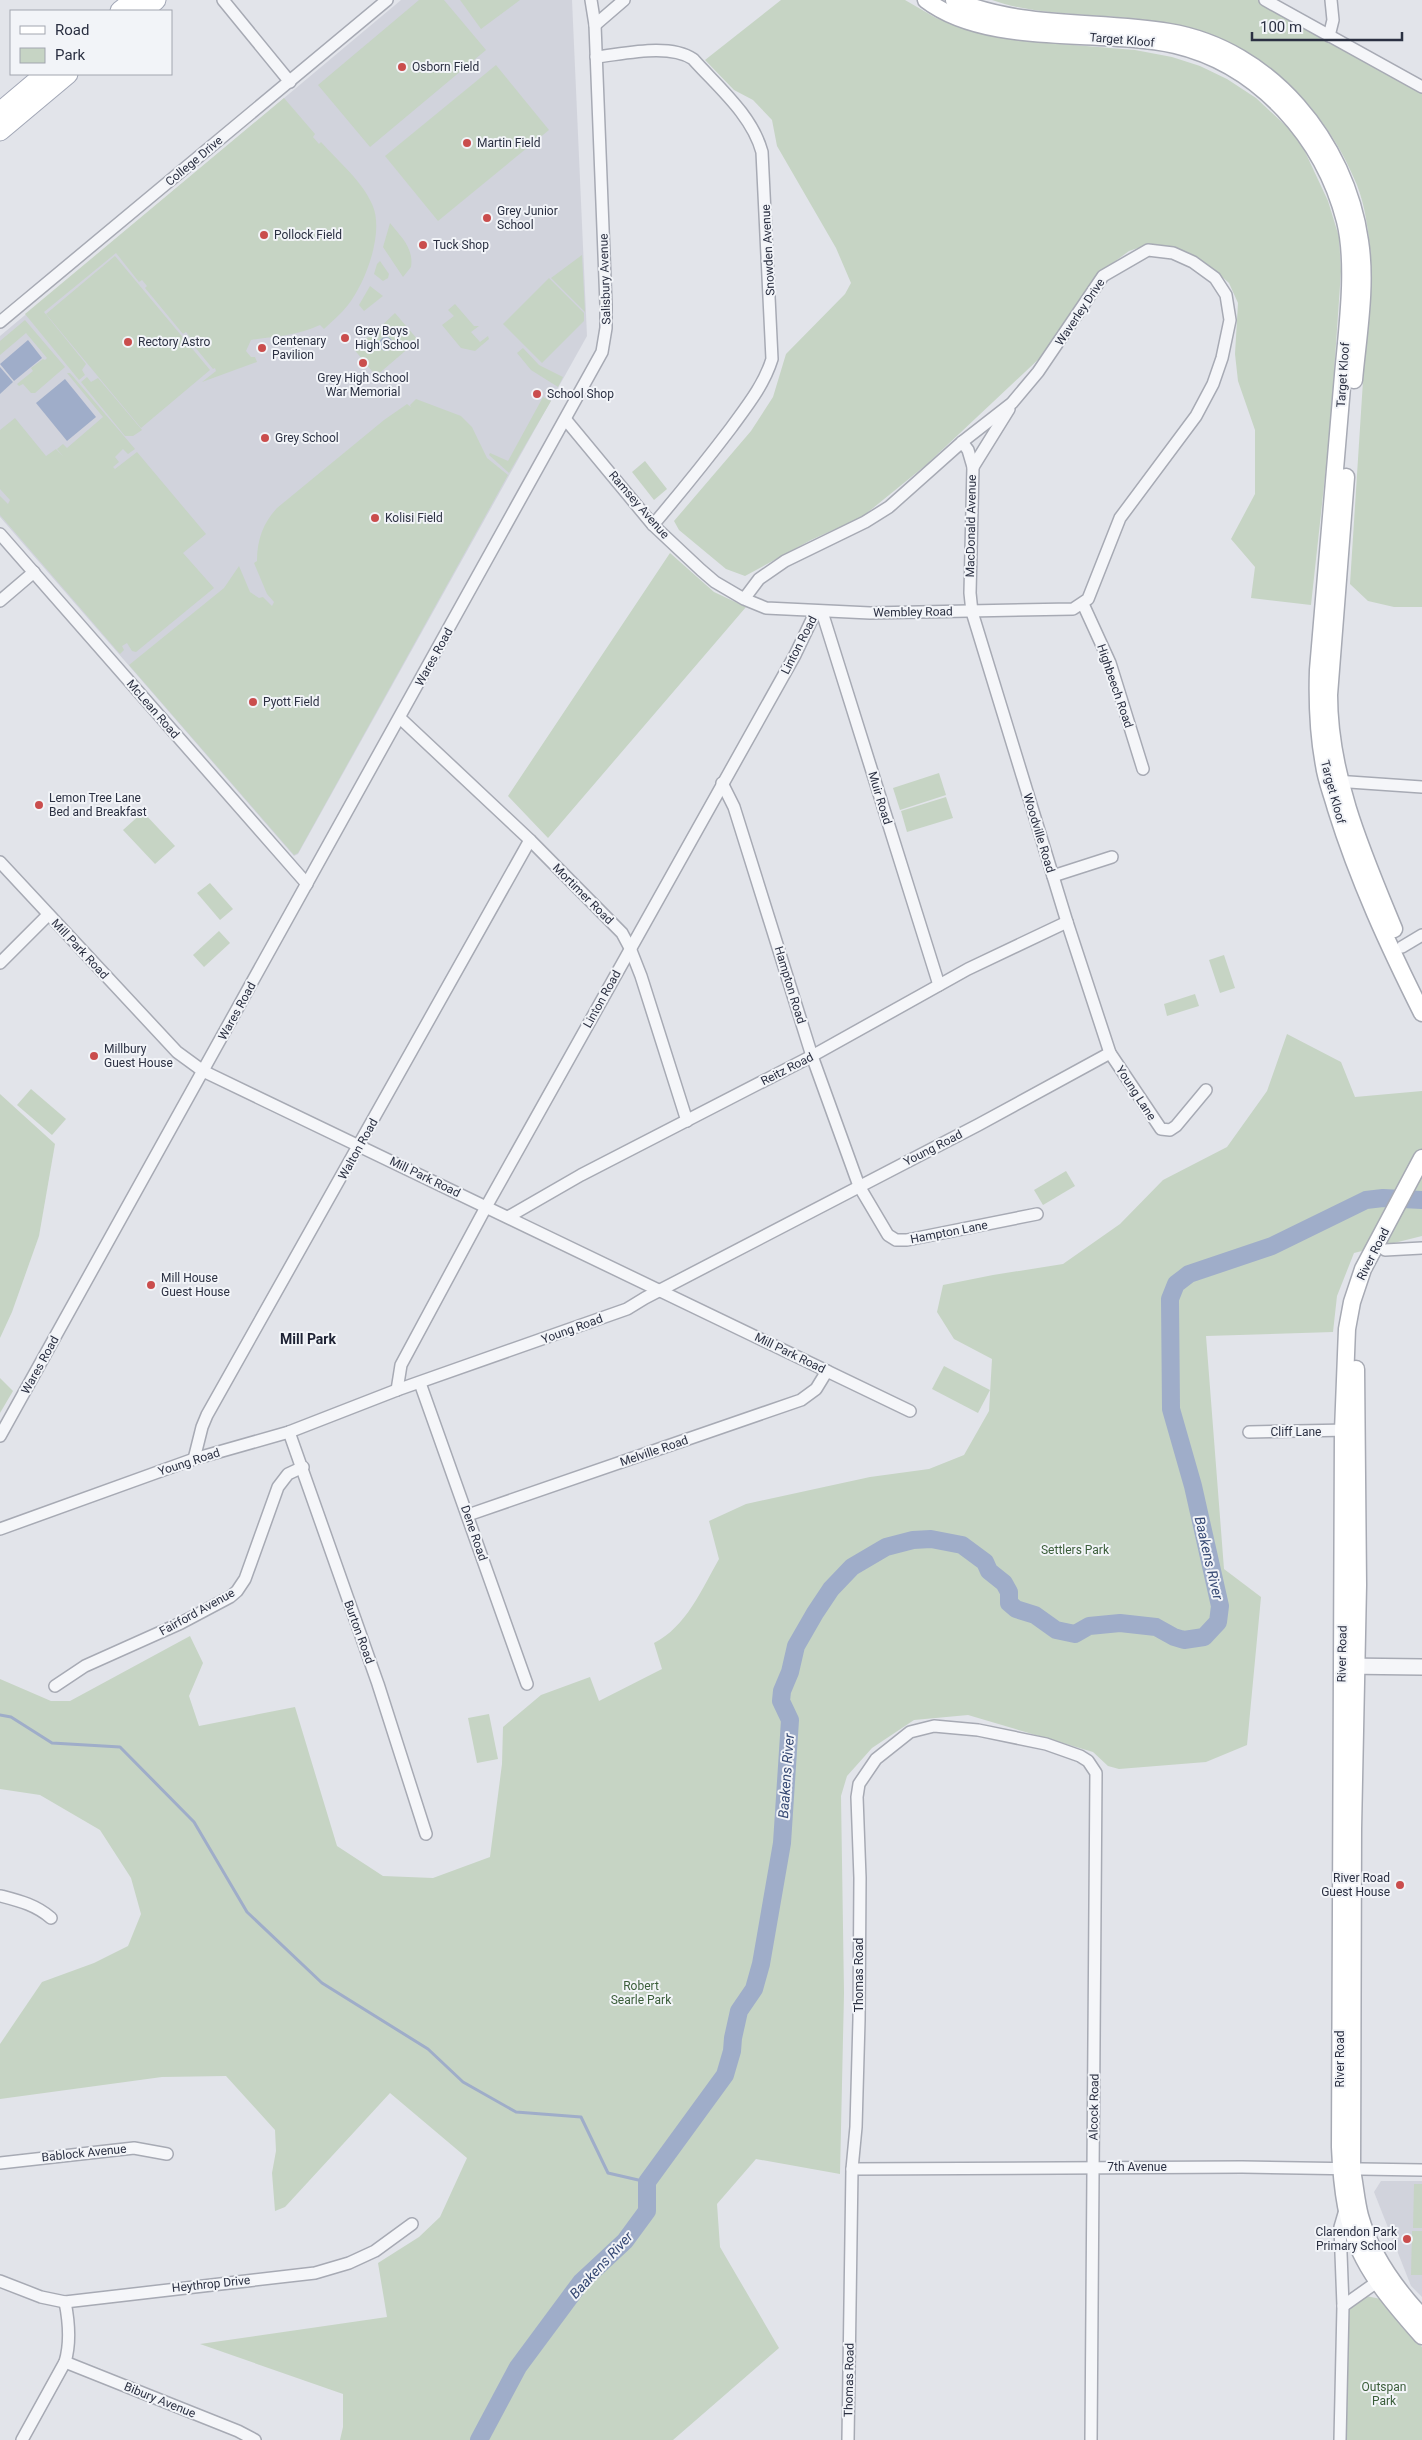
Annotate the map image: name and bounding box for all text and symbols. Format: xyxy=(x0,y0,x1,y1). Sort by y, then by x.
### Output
legend xyxy=(10,10,172,75)
scale bar xyxy=(1252,10,1402,42)
text: 100 m xyxy=(1260,18,1302,36)
text: Road xyxy=(55,21,89,39)
street label: Target Kloof xyxy=(1089,30,1156,50)
text: Park xyxy=(55,46,86,64)
place label: Osborn Field xyxy=(412,60,479,74)
marker: Osborn Field xyxy=(396,61,408,73)
street label: College Drive xyxy=(163,133,225,189)
place label: Martin Field xyxy=(477,136,540,150)
marker: Martin Field xyxy=(461,137,473,149)
place label: Grey Junior School xyxy=(497,204,558,232)
street label: Snowden Avenue xyxy=(759,204,777,296)
marker: Grey Junior School xyxy=(481,212,493,224)
place label: Pollock Field xyxy=(274,228,342,242)
marker: Pollock Field xyxy=(258,229,270,241)
street label: Salisbury Avenue xyxy=(596,233,614,325)
place label: Tuck Shop xyxy=(433,238,489,252)
marker: Tuck Shop xyxy=(417,239,429,251)
street label: Waverley Drive xyxy=(1052,276,1108,348)
place label: Grey Boys High School xyxy=(355,324,419,352)
marker: Grey Boys High School xyxy=(339,332,351,344)
place label: Centenary Pavilion xyxy=(272,334,326,362)
place label: Rectory Astro xyxy=(138,335,210,349)
marker: Rectory Astro xyxy=(122,336,134,348)
street label: Target Kloof xyxy=(1334,341,1352,408)
marker: Centenary Pavilion xyxy=(256,342,268,354)
marker: Grey High School War Memorial xyxy=(357,357,369,369)
place label: Grey High School War Memorial xyxy=(317,371,409,399)
place label: School Shop xyxy=(547,387,614,401)
marker: School Shop xyxy=(531,388,543,400)
place label: Grey School xyxy=(275,431,339,445)
marker: Grey School xyxy=(259,432,271,444)
street label: Ramsey Avenue xyxy=(606,468,672,542)
street label: MacDonald Avenue xyxy=(963,474,979,578)
place label: Kolisi Field xyxy=(385,511,443,525)
marker: Kolisi Field xyxy=(369,512,381,524)
street label: Wembley Road xyxy=(873,604,953,620)
street label: Linton Road xyxy=(778,613,820,677)
street label: Wares Road xyxy=(412,626,456,688)
street label: Highbeech Road xyxy=(1094,642,1136,730)
street label: McLean Road xyxy=(124,677,182,741)
place label: Pyott Field xyxy=(263,695,320,709)
marker: Pyott Field xyxy=(247,696,259,708)
street label: Target Kloof xyxy=(1318,759,1348,826)
street label: Muir Road xyxy=(865,770,895,826)
place label: Lemon Tree Lane Bed and Breakfast xyxy=(49,791,147,819)
street label: Woodville Road xyxy=(1020,792,1058,874)
marker: Lemon Tree Lane Bed and Breakfast xyxy=(33,799,45,811)
street label: Mortimer Road xyxy=(550,861,616,927)
street label: Mill Park Road xyxy=(49,916,111,982)
street label: Hampton Road xyxy=(772,945,808,1025)
street label: Linton Road xyxy=(580,968,624,1030)
street label: Wares Road xyxy=(215,980,259,1042)
place label: Millbury Guest House xyxy=(104,1042,173,1070)
marker: Millbury Guest House xyxy=(88,1050,100,1062)
street label: Reitz Road xyxy=(758,1050,816,1088)
street label: Young Lane xyxy=(1113,1063,1159,1123)
street label: Walton Road xyxy=(335,1116,381,1182)
street label: Young Road xyxy=(901,1127,965,1169)
street label: Mill Park Road xyxy=(387,1154,463,1200)
street label: Hampton Lane xyxy=(909,1218,989,1246)
street label: River Road xyxy=(1354,1225,1392,1283)
place label: Mill House Guest House xyxy=(161,1271,230,1299)
marker: Mill House Guest House xyxy=(145,1279,157,1291)
street label: Young Road xyxy=(539,1311,605,1347)
street label: Mill Park Road xyxy=(752,1330,828,1376)
district label: Mill Park xyxy=(280,1331,336,1347)
street label: Wares Road xyxy=(18,1334,62,1396)
street label: Cliff Lane xyxy=(1271,1425,1321,1439)
street label: Melville Road xyxy=(618,1433,690,1469)
street label: Young Road xyxy=(156,1445,222,1479)
street label: Dene Road xyxy=(458,1503,490,1563)
water label: Baakens River xyxy=(1192,1515,1226,1602)
park label: Settlers Park xyxy=(1041,1543,1110,1557)
street label: Fairford Avenue xyxy=(157,1586,237,1638)
street label: Burton Road xyxy=(341,1598,377,1666)
street label: River Road xyxy=(1335,1625,1349,1683)
water label: Baakens River xyxy=(775,1733,797,1819)
place label: River Road Guest House xyxy=(1321,1871,1390,1899)
marker: River Road Guest House xyxy=(1394,1879,1406,1891)
street label: Thomas Road xyxy=(852,1938,866,2012)
park label: Robert Searle Park xyxy=(611,1979,672,2007)
street label: River Road xyxy=(1333,2031,1347,2088)
street label: Alcock Road xyxy=(1086,2074,1102,2140)
street label: Bablock Avenue xyxy=(41,2142,127,2164)
street label: 7th Avenue xyxy=(1107,2160,1167,2174)
place label: Clarendon Park Primary School xyxy=(1315,2225,1398,2253)
water label: Baakens River xyxy=(566,2228,636,2302)
marker: Clarendon Park Primary School xyxy=(1401,2233,1413,2245)
street label: Heythrop Drive xyxy=(171,2273,251,2295)
street label: Thomas Road xyxy=(841,2343,857,2417)
street label: Bibury Avenue xyxy=(122,2379,198,2421)
park label: Outspan Park xyxy=(1362,2380,1406,2408)

